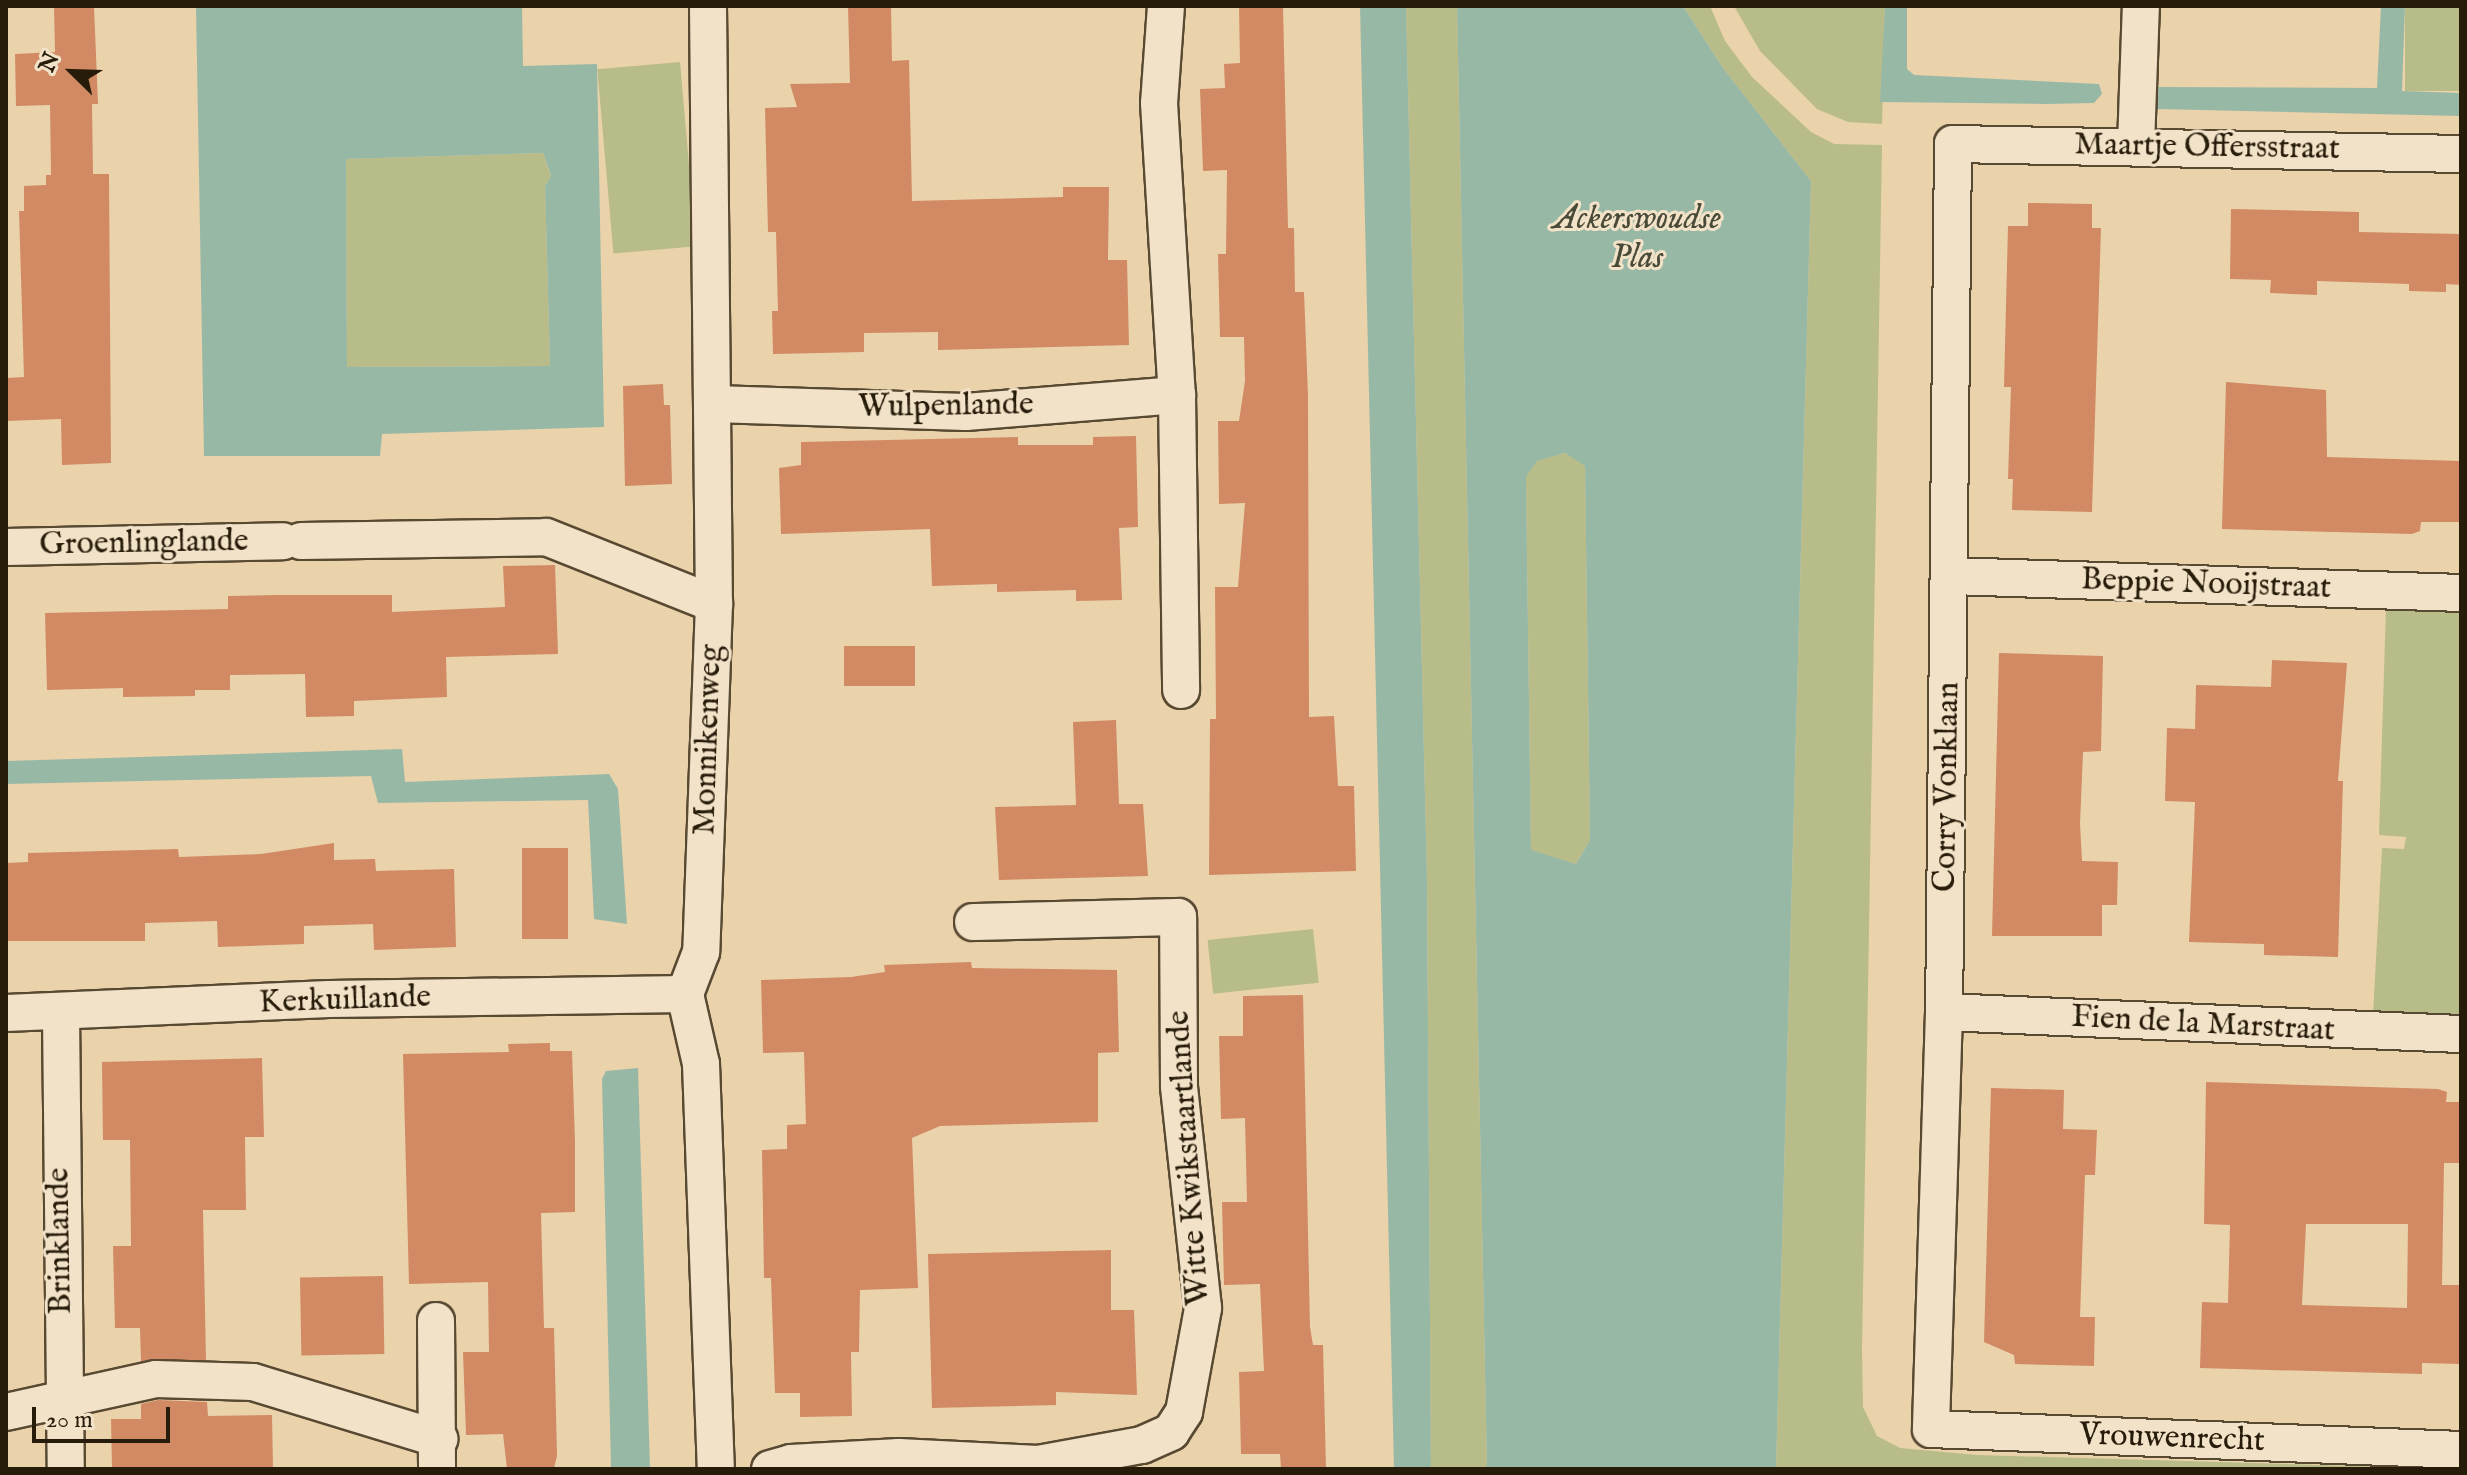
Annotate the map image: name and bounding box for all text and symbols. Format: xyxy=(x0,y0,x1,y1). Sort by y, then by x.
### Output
north arrow xyxy=(32,32,112,112)
text: N xyxy=(33,48,67,77)
street label: Maartje Offersstraat xyxy=(2074,126,2340,170)
water label: Ackerswoudse Plas xyxy=(1553,198,1721,278)
street label: Wulpenlande xyxy=(858,386,1034,428)
street label: Groenlinglande xyxy=(39,523,249,565)
street label: Beppie Nooijstraat xyxy=(2080,561,2332,609)
street label: Monnikenweg xyxy=(686,644,732,836)
street label: Corry Vonklaan xyxy=(1927,682,1969,892)
street label: Kerkuillande xyxy=(258,979,432,1023)
street label: Fien de la Marstraat xyxy=(2070,999,2336,1051)
street label: Witte Kwikstaartlande xyxy=(1161,1009,1219,1307)
street label: Brinklande xyxy=(41,1167,81,1315)
scale bar xyxy=(36,1391,174,1441)
text: 20 m xyxy=(46,1405,93,1436)
street label: Vrouwenrecht xyxy=(2079,1417,2265,1461)

